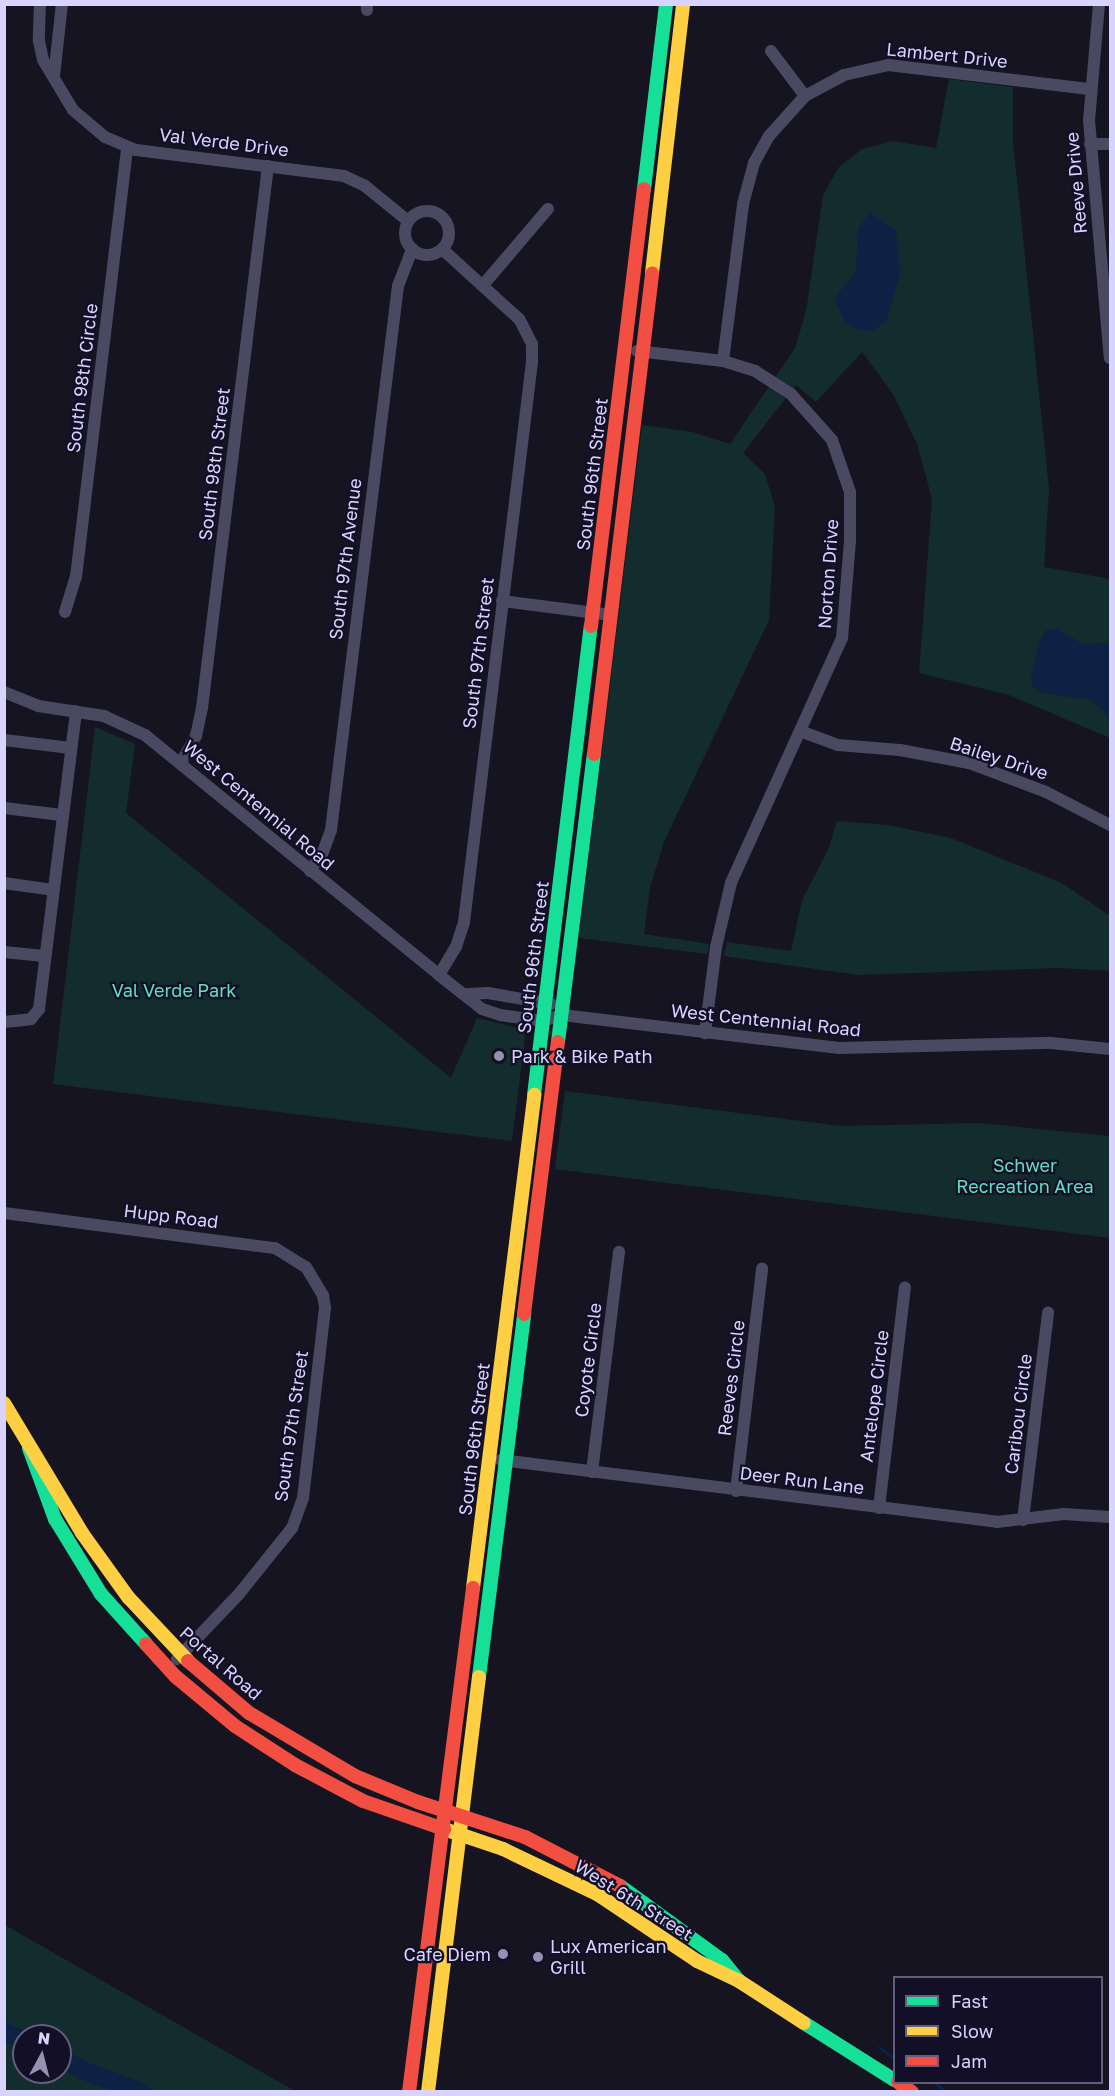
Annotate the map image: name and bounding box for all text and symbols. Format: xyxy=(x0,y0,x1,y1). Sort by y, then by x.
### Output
street label: Lambert Drive xyxy=(885,38,1009,72)
street label: Val Verde Drive xyxy=(158,123,290,161)
street label: Reeve Drive xyxy=(1061,131,1091,235)
street label: South 98th Circle xyxy=(62,302,102,454)
street label: South 98th Street xyxy=(194,386,234,542)
street label: South 96th Street xyxy=(572,396,612,552)
street label: South 97th Avenue xyxy=(324,477,366,641)
street label: Norton Drive xyxy=(813,518,843,630)
street label: South 97th Street xyxy=(458,576,498,730)
street label: Bailey Drive xyxy=(947,732,1051,784)
street label: West Centennial Road xyxy=(179,735,339,875)
street label: South 96th Street xyxy=(513,879,553,1035)
park label: Val Verde Park xyxy=(112,979,236,1001)
street label: West Centennial Road xyxy=(670,999,862,1041)
place label: Park & Bike Path xyxy=(511,1045,653,1067)
marker: Park & Bike Path xyxy=(492,1049,506,1063)
park label: Schwer Recreation Area xyxy=(956,1155,1094,1198)
street label: Hupp Road xyxy=(122,1199,220,1233)
street label: Coyote Circle xyxy=(570,1302,606,1418)
street label: Reeves Circle xyxy=(713,1319,749,1437)
street label: Antelope Circle xyxy=(855,1329,893,1463)
street label: South 97th Street xyxy=(270,1349,312,1503)
street label: Caribou Circle xyxy=(1000,1353,1036,1475)
street label: South 96th Street xyxy=(454,1361,494,1517)
street label: Deer Run Lane xyxy=(738,1462,866,1498)
street label: Portal Road xyxy=(176,1622,266,1704)
street label: West 6th Street xyxy=(571,1855,697,1945)
place label: Lux American Grill xyxy=(550,1936,667,1978)
place label: Cafe Diem xyxy=(403,1943,491,1965)
marker: Cafe Diem xyxy=(496,1947,510,1961)
marker: Lux American Grill xyxy=(531,1950,545,1964)
legend xyxy=(893,1976,1103,2084)
text: Fast xyxy=(951,1990,988,2012)
text: Slow xyxy=(951,2020,993,2042)
north arrow xyxy=(12,2024,72,2084)
text: N xyxy=(37,2027,51,2049)
text: Jam xyxy=(951,2050,987,2072)

